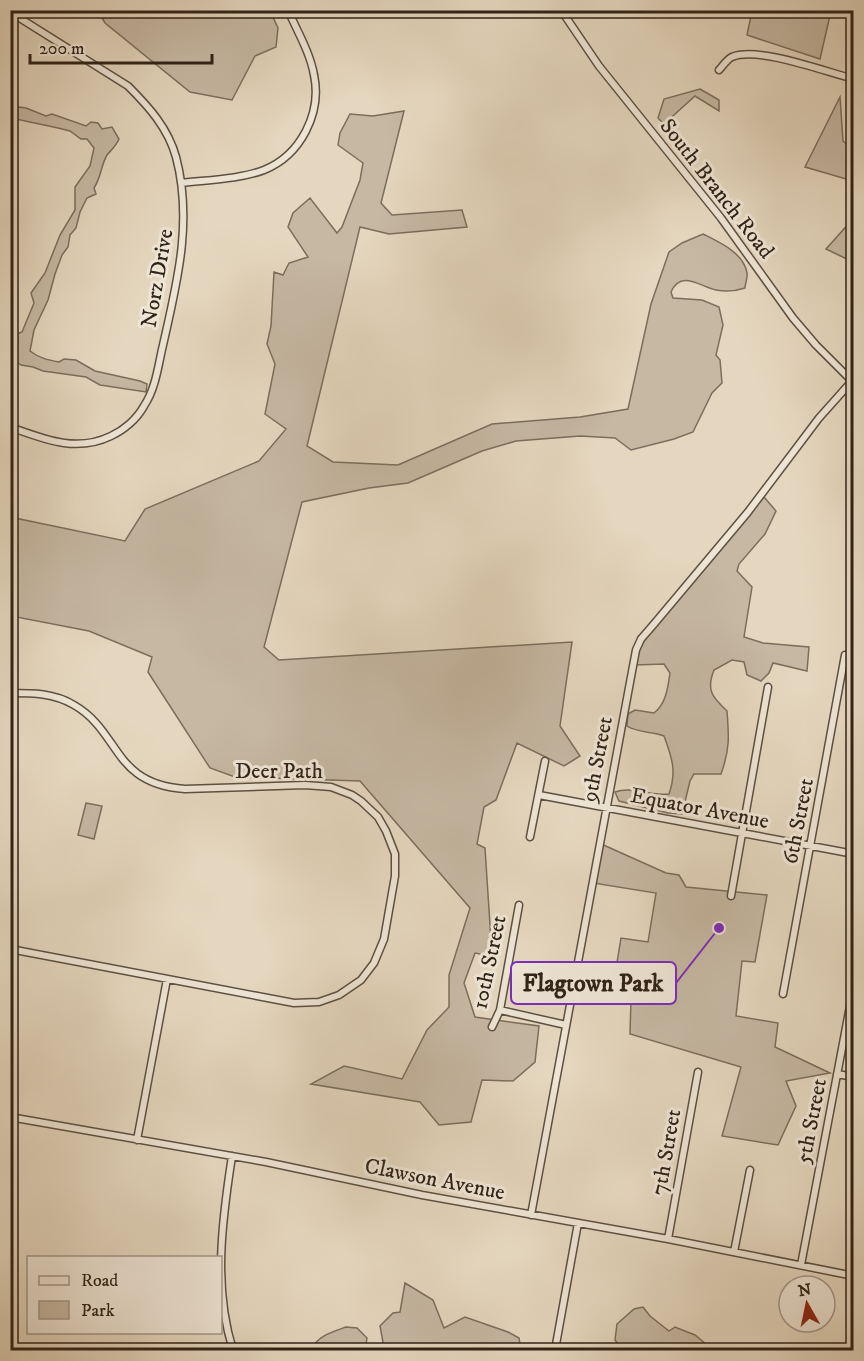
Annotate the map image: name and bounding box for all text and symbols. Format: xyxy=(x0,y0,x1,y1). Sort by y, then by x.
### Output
scale bar xyxy=(30,27,212,65)
text: 200 m xyxy=(39,38,85,60)
street label: South Branch Road xyxy=(654,114,780,264)
street label: Norz Drive xyxy=(136,227,179,330)
street label: 9th Street xyxy=(576,714,619,805)
street label: Deer Path xyxy=(235,758,324,785)
street label: 6th Street xyxy=(777,776,820,866)
street label: Equator Avenue xyxy=(628,782,771,835)
street label: 10th Street xyxy=(466,913,513,1012)
callout: Flagtown Park xyxy=(511,962,676,1004)
text: Flagtown Park xyxy=(523,969,665,999)
street label: 5th Street xyxy=(790,1076,833,1166)
street label: 7th Street xyxy=(646,1107,687,1197)
street label: Clawson Avenue xyxy=(362,1153,507,1206)
legend xyxy=(27,1256,222,1334)
text: Road xyxy=(81,1270,118,1292)
north arrow xyxy=(777,1274,837,1334)
text: N xyxy=(797,1279,813,1301)
text: Park xyxy=(81,1300,115,1322)

